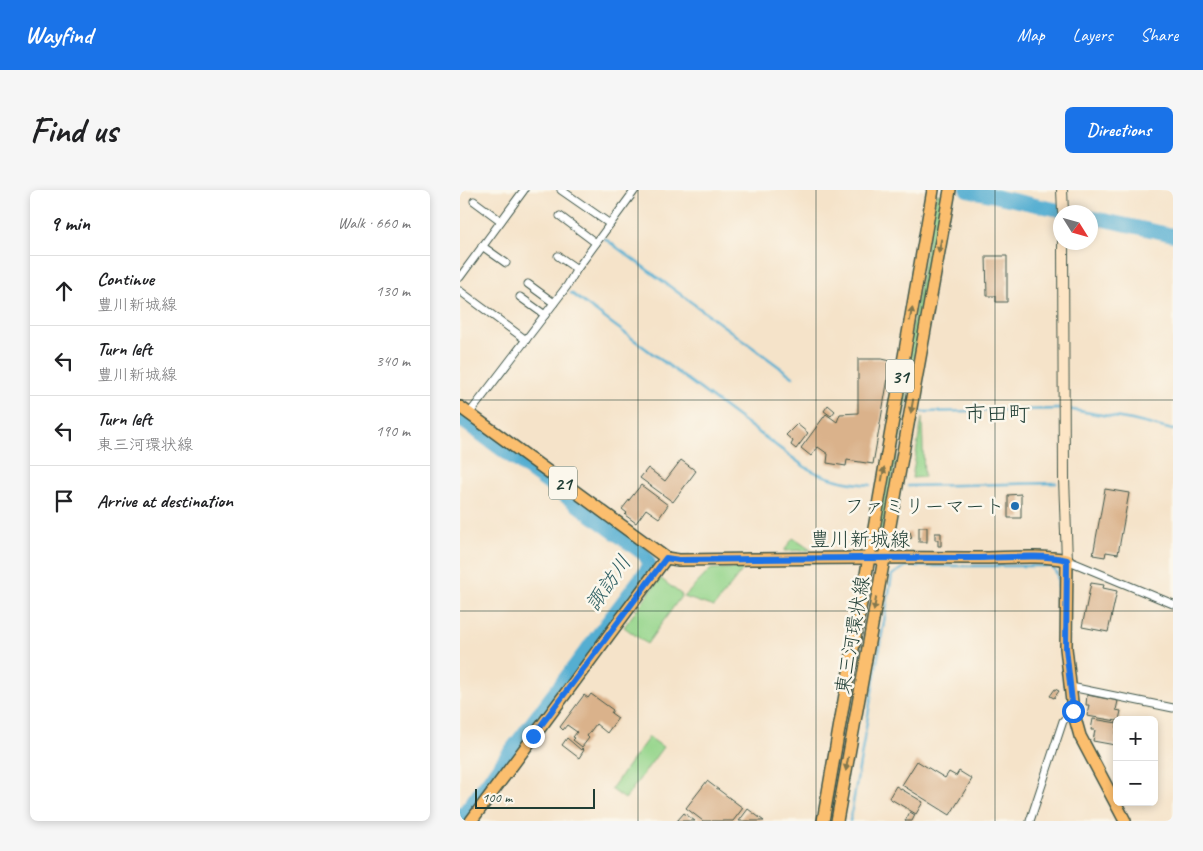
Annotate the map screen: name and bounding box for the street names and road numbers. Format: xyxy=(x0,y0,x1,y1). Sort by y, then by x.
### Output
road number: 31 xyxy=(886,360,914,392)
road number: 21 xyxy=(549,466,577,500)
street label: 豊川新城線 xyxy=(810,527,910,552)
street label: 東三河環状線 xyxy=(830,574,875,696)

